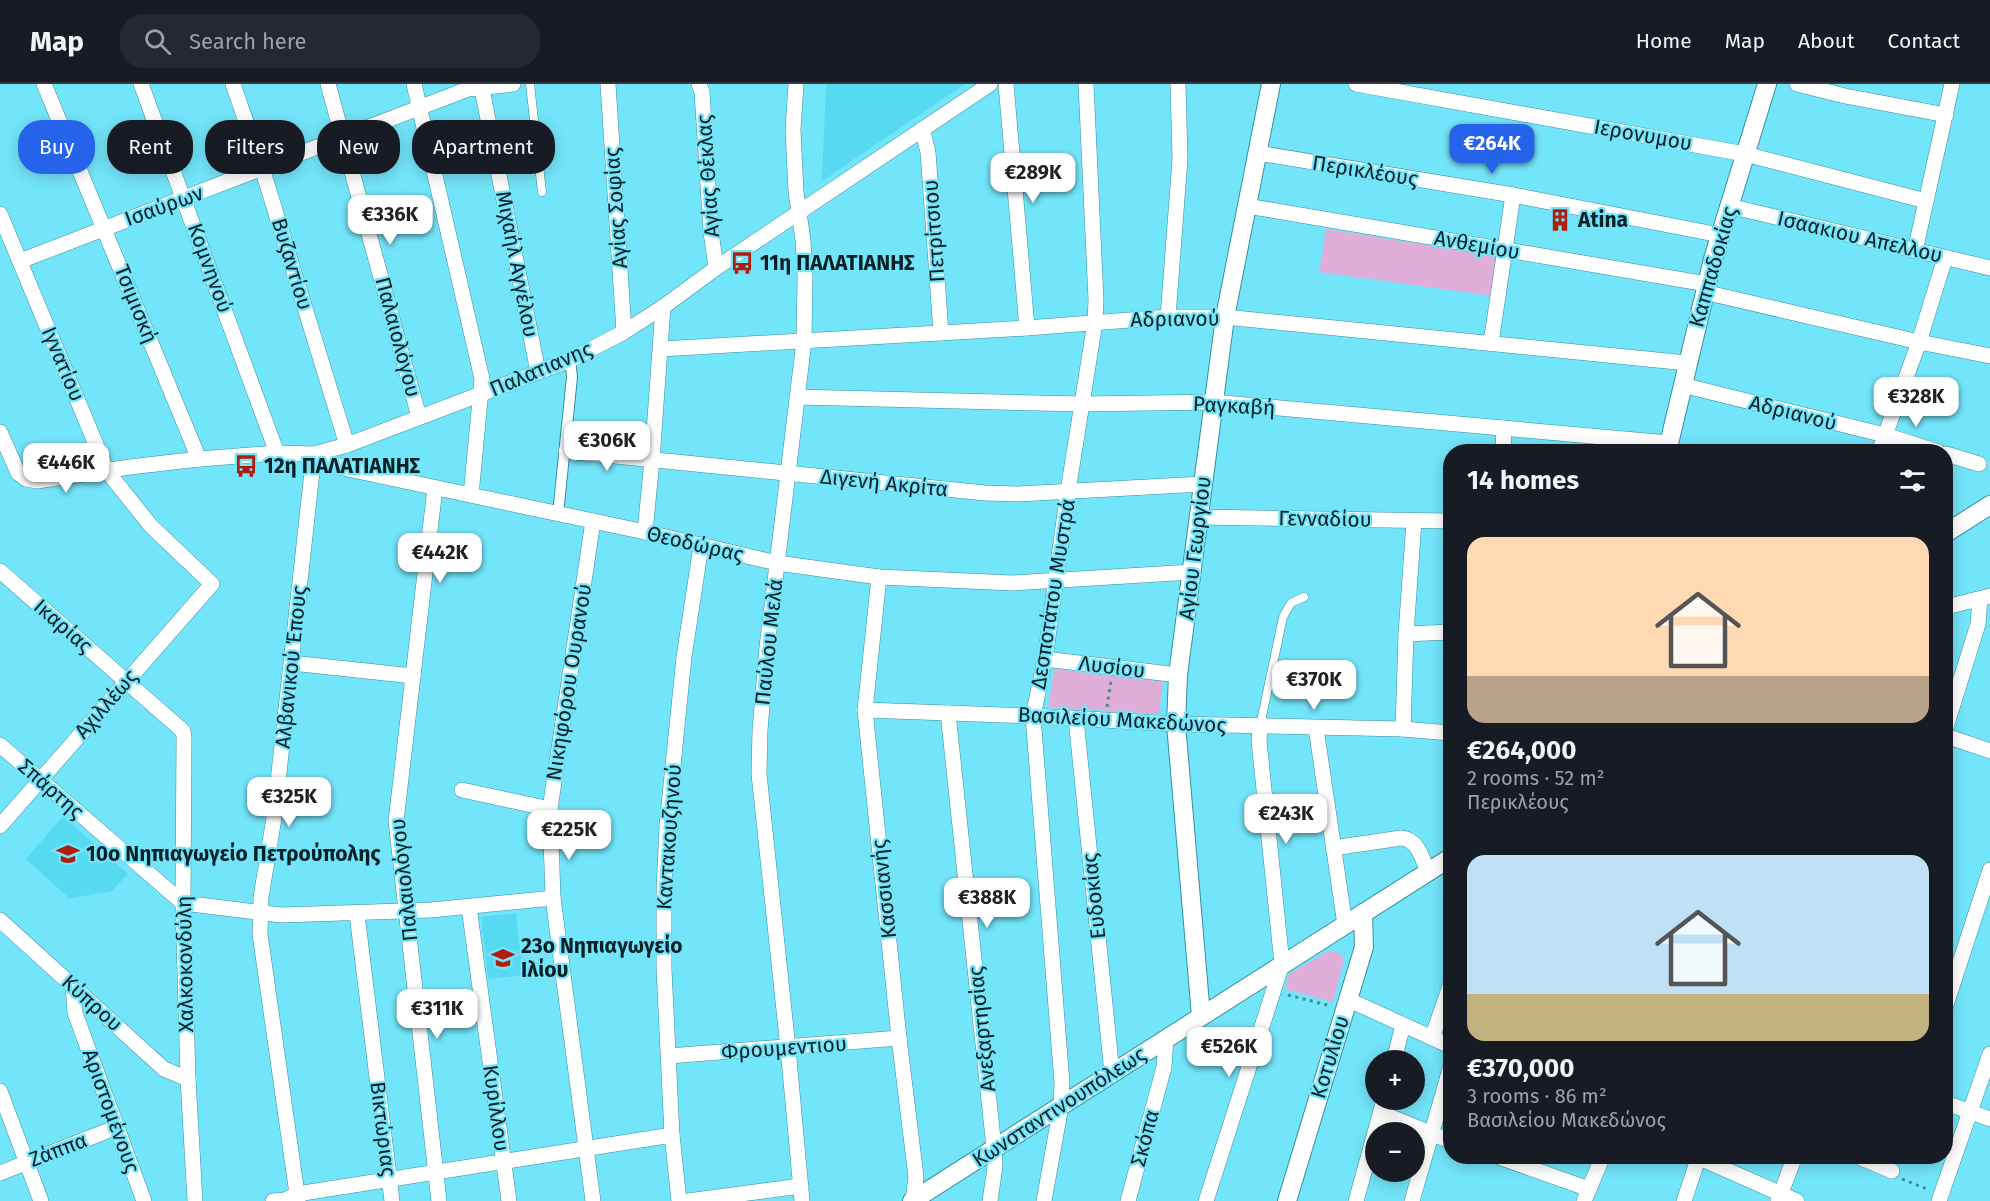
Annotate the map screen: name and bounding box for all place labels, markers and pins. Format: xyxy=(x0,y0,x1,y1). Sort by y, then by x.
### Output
pin: €264K xyxy=(1450,124,1534,175)
pin: €289K xyxy=(991,153,1075,204)
pin: €336K xyxy=(348,195,432,246)
building icon: Atina xyxy=(1547,207,1573,233)
place label: Atina xyxy=(1577,207,1628,233)
bus stop icon: 11η ΠΑΛΑΤΙΑΝΗΣ xyxy=(729,250,755,276)
place label: 11η ΠΑΛΑΤΙΑΝΗΣ xyxy=(760,250,915,276)
pin: €328K xyxy=(1874,377,1958,428)
pin: €306K xyxy=(565,421,649,472)
pin: €446K xyxy=(24,443,108,494)
bus stop icon: 12η ΠΑΛΑΤΙΑΝΗΣ xyxy=(233,453,259,479)
place label: 12η ΠΑΛΑΤΙΑΝΗΣ xyxy=(264,453,421,479)
pin: €442K xyxy=(398,533,482,584)
pin: €370K xyxy=(1272,660,1356,711)
pin: €325K xyxy=(247,777,331,828)
pin: €243K xyxy=(1244,794,1328,845)
pin: €225K xyxy=(527,810,611,861)
school or university icon: 10ο Νηπιαγωγείο Πετρούπολης xyxy=(55,841,81,867)
place label: 10ο Νηπιαγωγείο Πετρούπολης xyxy=(86,841,381,867)
pin: €388K xyxy=(945,878,1029,929)
place label: 23ο Νηπιαγωγείο Ιλίου xyxy=(521,933,682,983)
school or university icon: 23ο Νηπιαγωγείο Ιλίου xyxy=(490,945,516,971)
pin: €311K xyxy=(395,989,479,1040)
pin: €526K xyxy=(1187,1027,1271,1078)

